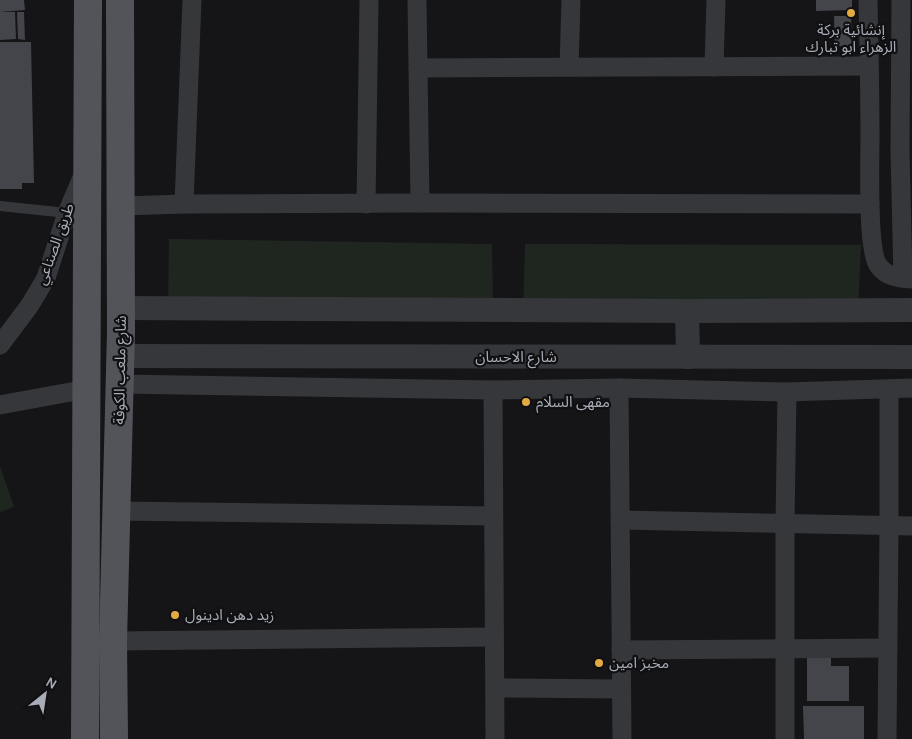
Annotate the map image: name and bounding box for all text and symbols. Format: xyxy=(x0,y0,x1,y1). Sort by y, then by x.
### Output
marker: إنشائية بركة الزهراء ابو تبارك xyxy=(845,7,857,19)
place label: إنشائية بركة الزهراء ابو تبارك xyxy=(806,21,896,56)
street label: طريق الصناعي xyxy=(32,201,80,288)
street label: شارع ملعب الكوفة xyxy=(110,315,133,425)
street label: شارع الاحسان xyxy=(475,348,557,369)
place label: مقهى السلام xyxy=(536,393,610,413)
marker: مقهى السلام xyxy=(520,396,532,408)
place label: زيد دهن ادينول xyxy=(185,606,274,624)
marker: زيد دهن ادينول xyxy=(169,609,181,621)
place label: مخبز امين xyxy=(609,654,669,672)
marker: مخبز امين xyxy=(593,657,605,669)
north arrow xyxy=(20,669,70,719)
text: N xyxy=(43,673,60,693)

